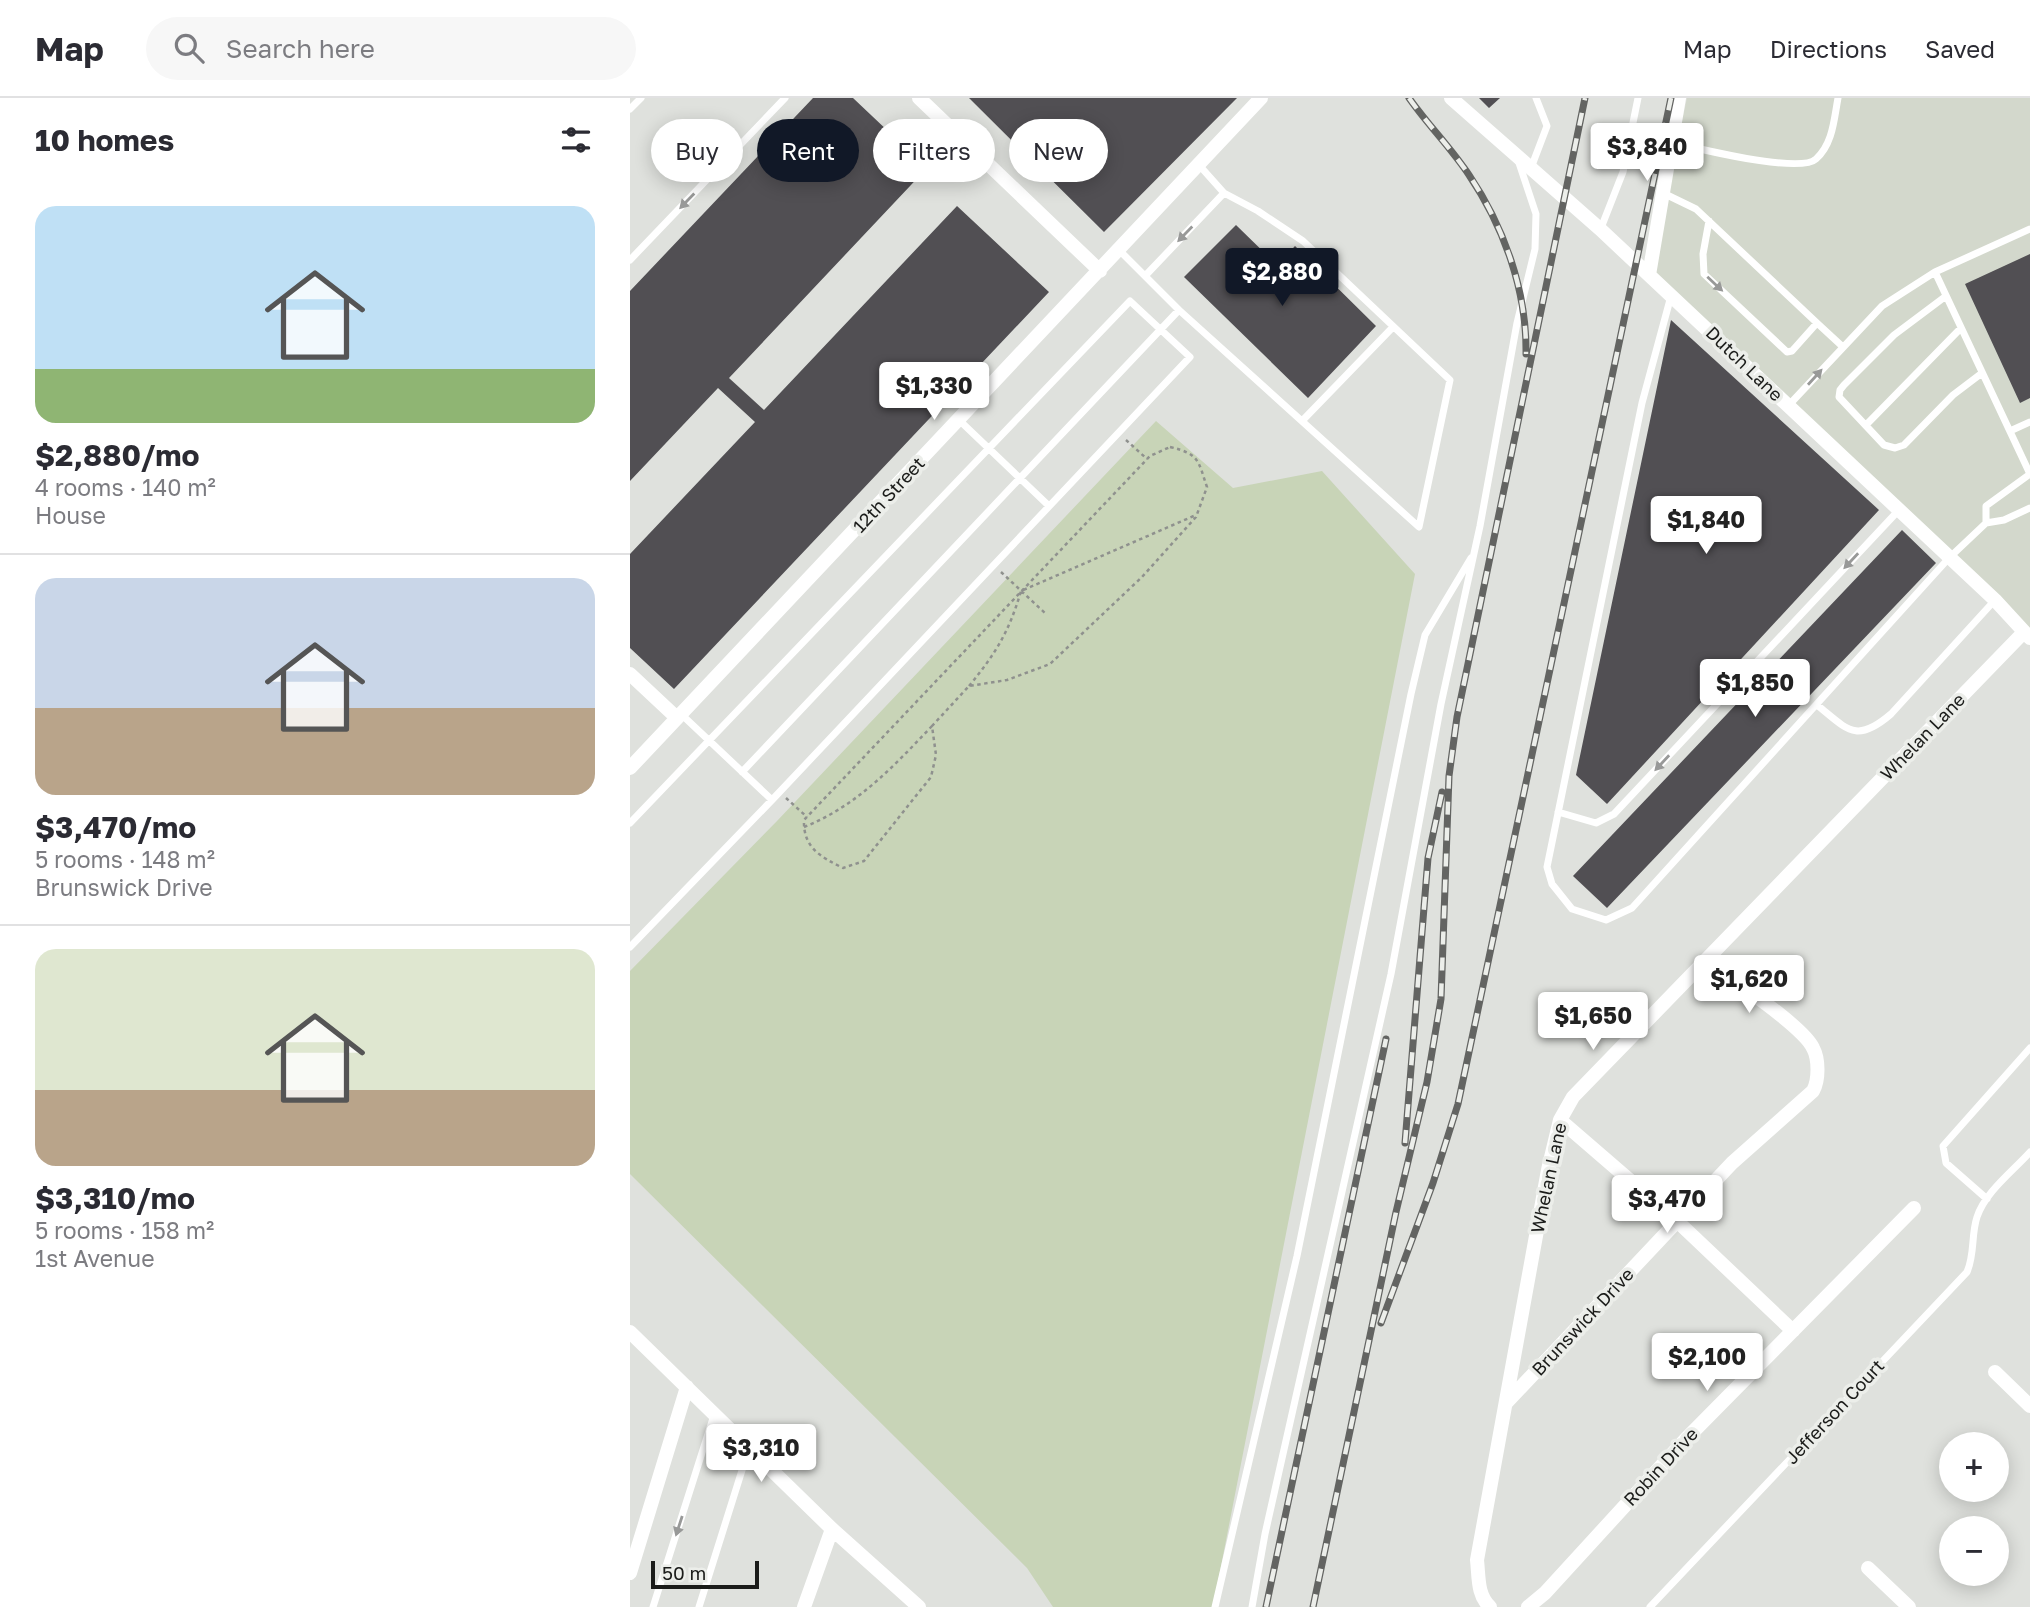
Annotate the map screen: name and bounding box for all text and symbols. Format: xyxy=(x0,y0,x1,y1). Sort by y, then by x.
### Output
search box xyxy=(146,17,636,80)
text: Map xyxy=(35,29,104,68)
icon: search xyxy=(170,29,208,67)
text: Search here xyxy=(226,33,375,64)
text: Map xyxy=(1683,34,1732,63)
text: Directions xyxy=(1770,34,1887,63)
text: Saved xyxy=(1925,34,1995,63)
chip: Buy xyxy=(651,119,743,182)
chip: Rent xyxy=(757,119,859,182)
chip: Filters xyxy=(873,119,995,182)
chip: New xyxy=(1009,119,1108,182)
icon: filters xyxy=(557,121,595,159)
text: 10 homes xyxy=(35,122,174,158)
pin: $3,840 xyxy=(1590,123,1704,183)
text: $3,840 xyxy=(1607,132,1687,160)
one-way arrow xyxy=(678,192,695,209)
one-way arrow xyxy=(1177,225,1193,242)
pin: $2,880 xyxy=(1225,248,1339,308)
icon: home xyxy=(252,252,378,378)
text: $2,880 xyxy=(1241,257,1323,285)
one-way arrow xyxy=(1706,276,1724,292)
street label: Dutch Lane xyxy=(1702,321,1788,405)
pin: $1,330 xyxy=(877,362,991,422)
one-way arrow xyxy=(1807,368,1822,385)
text: $1,330 xyxy=(895,371,973,399)
text: $2,880/mo xyxy=(35,437,200,473)
street label: 12th Street xyxy=(848,452,929,537)
text: 4 rooms · 140 m² xyxy=(35,473,216,501)
pin: $1,840 xyxy=(1649,496,1763,556)
text: House xyxy=(35,501,106,529)
text: $1,840 xyxy=(1667,505,1745,533)
one-way arrow xyxy=(1844,552,1860,569)
icon: home xyxy=(252,624,378,750)
pin: $1,850 xyxy=(1698,660,1812,719)
text: $1,850 xyxy=(1716,668,1794,696)
street label: Whelan Lane xyxy=(1875,688,1969,784)
one-way arrow xyxy=(1655,754,1671,771)
text: $3,470/mo xyxy=(35,809,196,845)
text: 5 rooms · 148 m² xyxy=(35,845,215,873)
text: Brunswick Drive xyxy=(35,873,213,901)
pin: $1,620 xyxy=(1692,956,1806,1015)
text: $1,620 xyxy=(1710,964,1788,992)
pin: $1,650 xyxy=(1536,992,1650,1052)
icon: home xyxy=(252,995,378,1121)
text: $1,650 xyxy=(1554,1001,1632,1029)
street label: Whelan Lane xyxy=(1526,1121,1570,1235)
pin: $3,470 xyxy=(1610,1176,1724,1235)
text: $3,310/mo xyxy=(35,1180,195,1216)
text: $3,470 xyxy=(1628,1184,1706,1212)
text: 5 rooms · 158 m² xyxy=(35,1216,214,1244)
text: 1st Avenue xyxy=(35,1244,155,1272)
street label: Brunswick Drive xyxy=(1527,1263,1638,1380)
pin: $2,100 xyxy=(1650,1334,1764,1393)
text: $2,100 xyxy=(1668,1342,1746,1370)
street label: Jefferson Court xyxy=(1780,1354,1888,1468)
street label: Robin Drive xyxy=(1618,1423,1702,1510)
pin: $3,310 xyxy=(704,1424,818,1484)
map controls xyxy=(1939,1432,2009,1586)
button: + xyxy=(1939,1432,2009,1502)
text: $3,310 xyxy=(722,1433,800,1461)
one-way arrow xyxy=(673,1515,684,1536)
button: − xyxy=(1939,1516,2009,1586)
scale bar xyxy=(651,1558,760,1590)
text: 50 m xyxy=(662,1561,706,1584)

